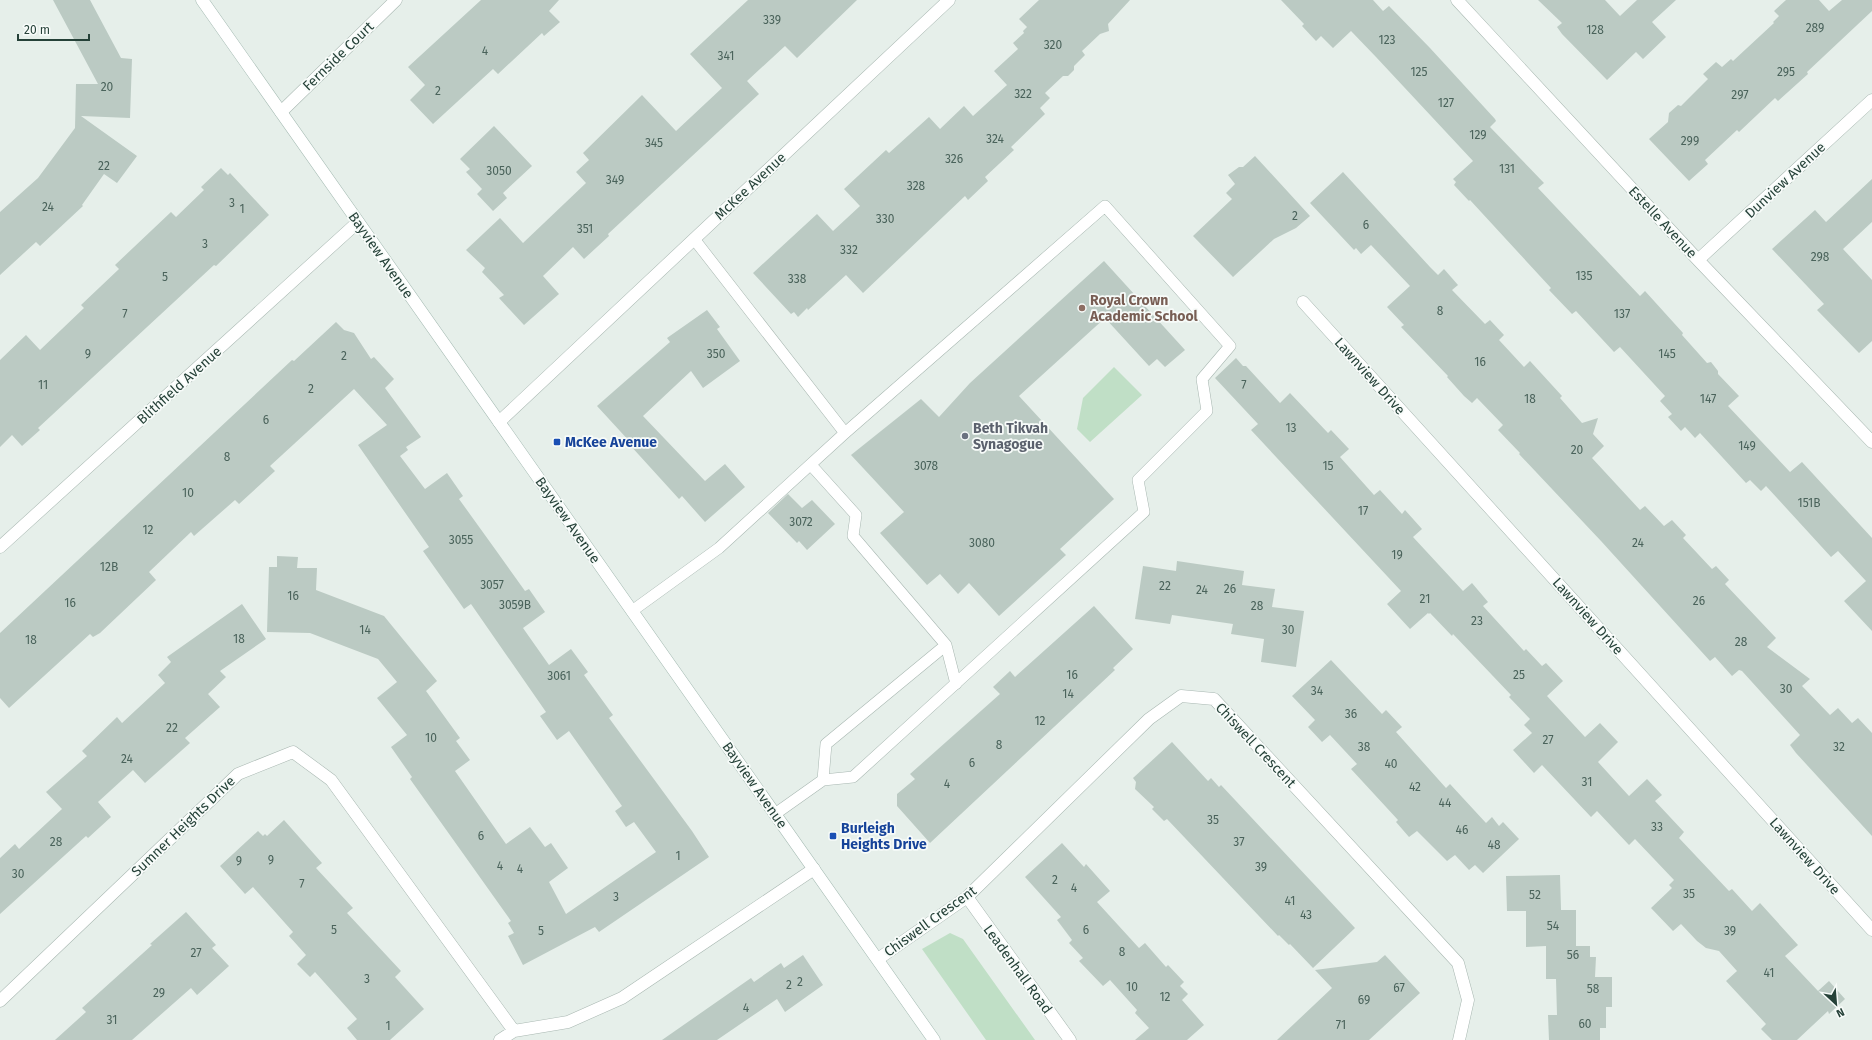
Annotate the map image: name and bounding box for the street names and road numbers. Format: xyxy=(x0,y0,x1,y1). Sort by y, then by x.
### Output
street label: Fernside Court xyxy=(299,18,378,94)
street label: Dunview Avenue xyxy=(1742,139,1829,222)
street label: McKee Avenue xyxy=(711,149,789,224)
street label: Estelle Avenue xyxy=(1625,183,1700,262)
street label: Bayview Avenue xyxy=(345,209,417,302)
street label: Lawnview Drive xyxy=(1331,334,1409,418)
street label: Blithfield Avenue xyxy=(133,343,225,428)
street label: Bayview Avenue xyxy=(532,474,604,567)
street label: Lawnview Drive xyxy=(1549,574,1627,658)
street label: Chiswell Crescent xyxy=(1212,699,1300,792)
street label: Bayview Avenue xyxy=(719,739,791,832)
street label: Sumner Heights Drive xyxy=(128,773,239,880)
street label: Lawnview Drive xyxy=(1766,814,1844,898)
street label: Chiswell Crescent xyxy=(881,882,981,961)
street label: Leadenhall Road xyxy=(980,921,1056,1017)

